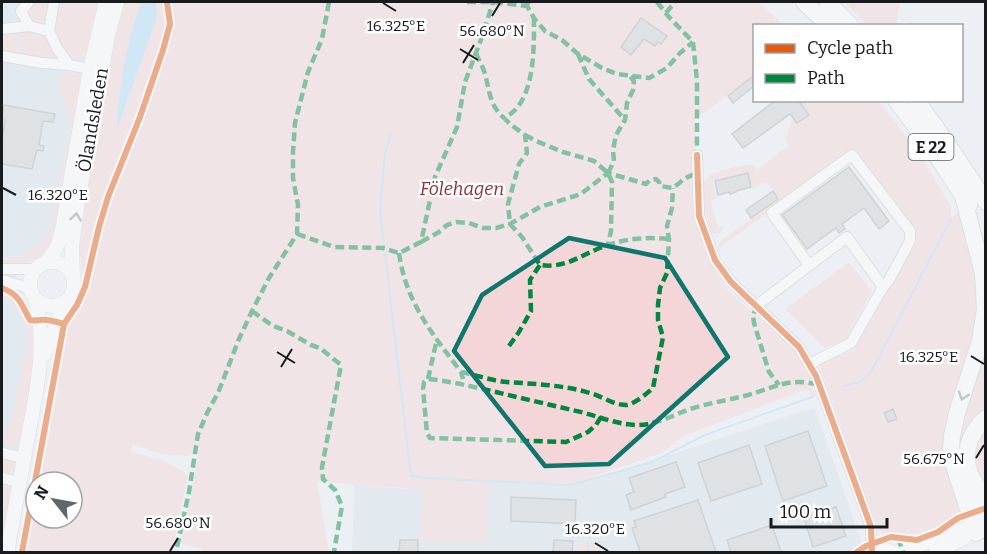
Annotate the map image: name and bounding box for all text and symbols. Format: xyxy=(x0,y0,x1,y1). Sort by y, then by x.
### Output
text: 16.325°E xyxy=(367,17,425,35)
text: 56.680°N xyxy=(459,22,525,40)
legend xyxy=(753,24,963,102)
text: Cycle path xyxy=(807,37,893,59)
street label: Ölandsleden xyxy=(73,65,113,174)
text: Path xyxy=(807,67,845,89)
road number: E 22 xyxy=(908,134,954,160)
park label: Fölehagen xyxy=(420,178,504,200)
text: 16.320°E xyxy=(28,186,88,204)
one-way arrow xyxy=(70,212,82,222)
text: 16.325°E xyxy=(900,348,958,366)
one-way arrow xyxy=(957,390,970,401)
text: 56.675°N xyxy=(903,450,965,468)
north arrow xyxy=(24,470,84,530)
text: N xyxy=(30,482,53,503)
scale bar xyxy=(771,491,886,529)
text: 100 m xyxy=(780,501,831,523)
text: 56.680°N xyxy=(145,514,211,532)
text: 16.320°E xyxy=(565,520,625,538)

